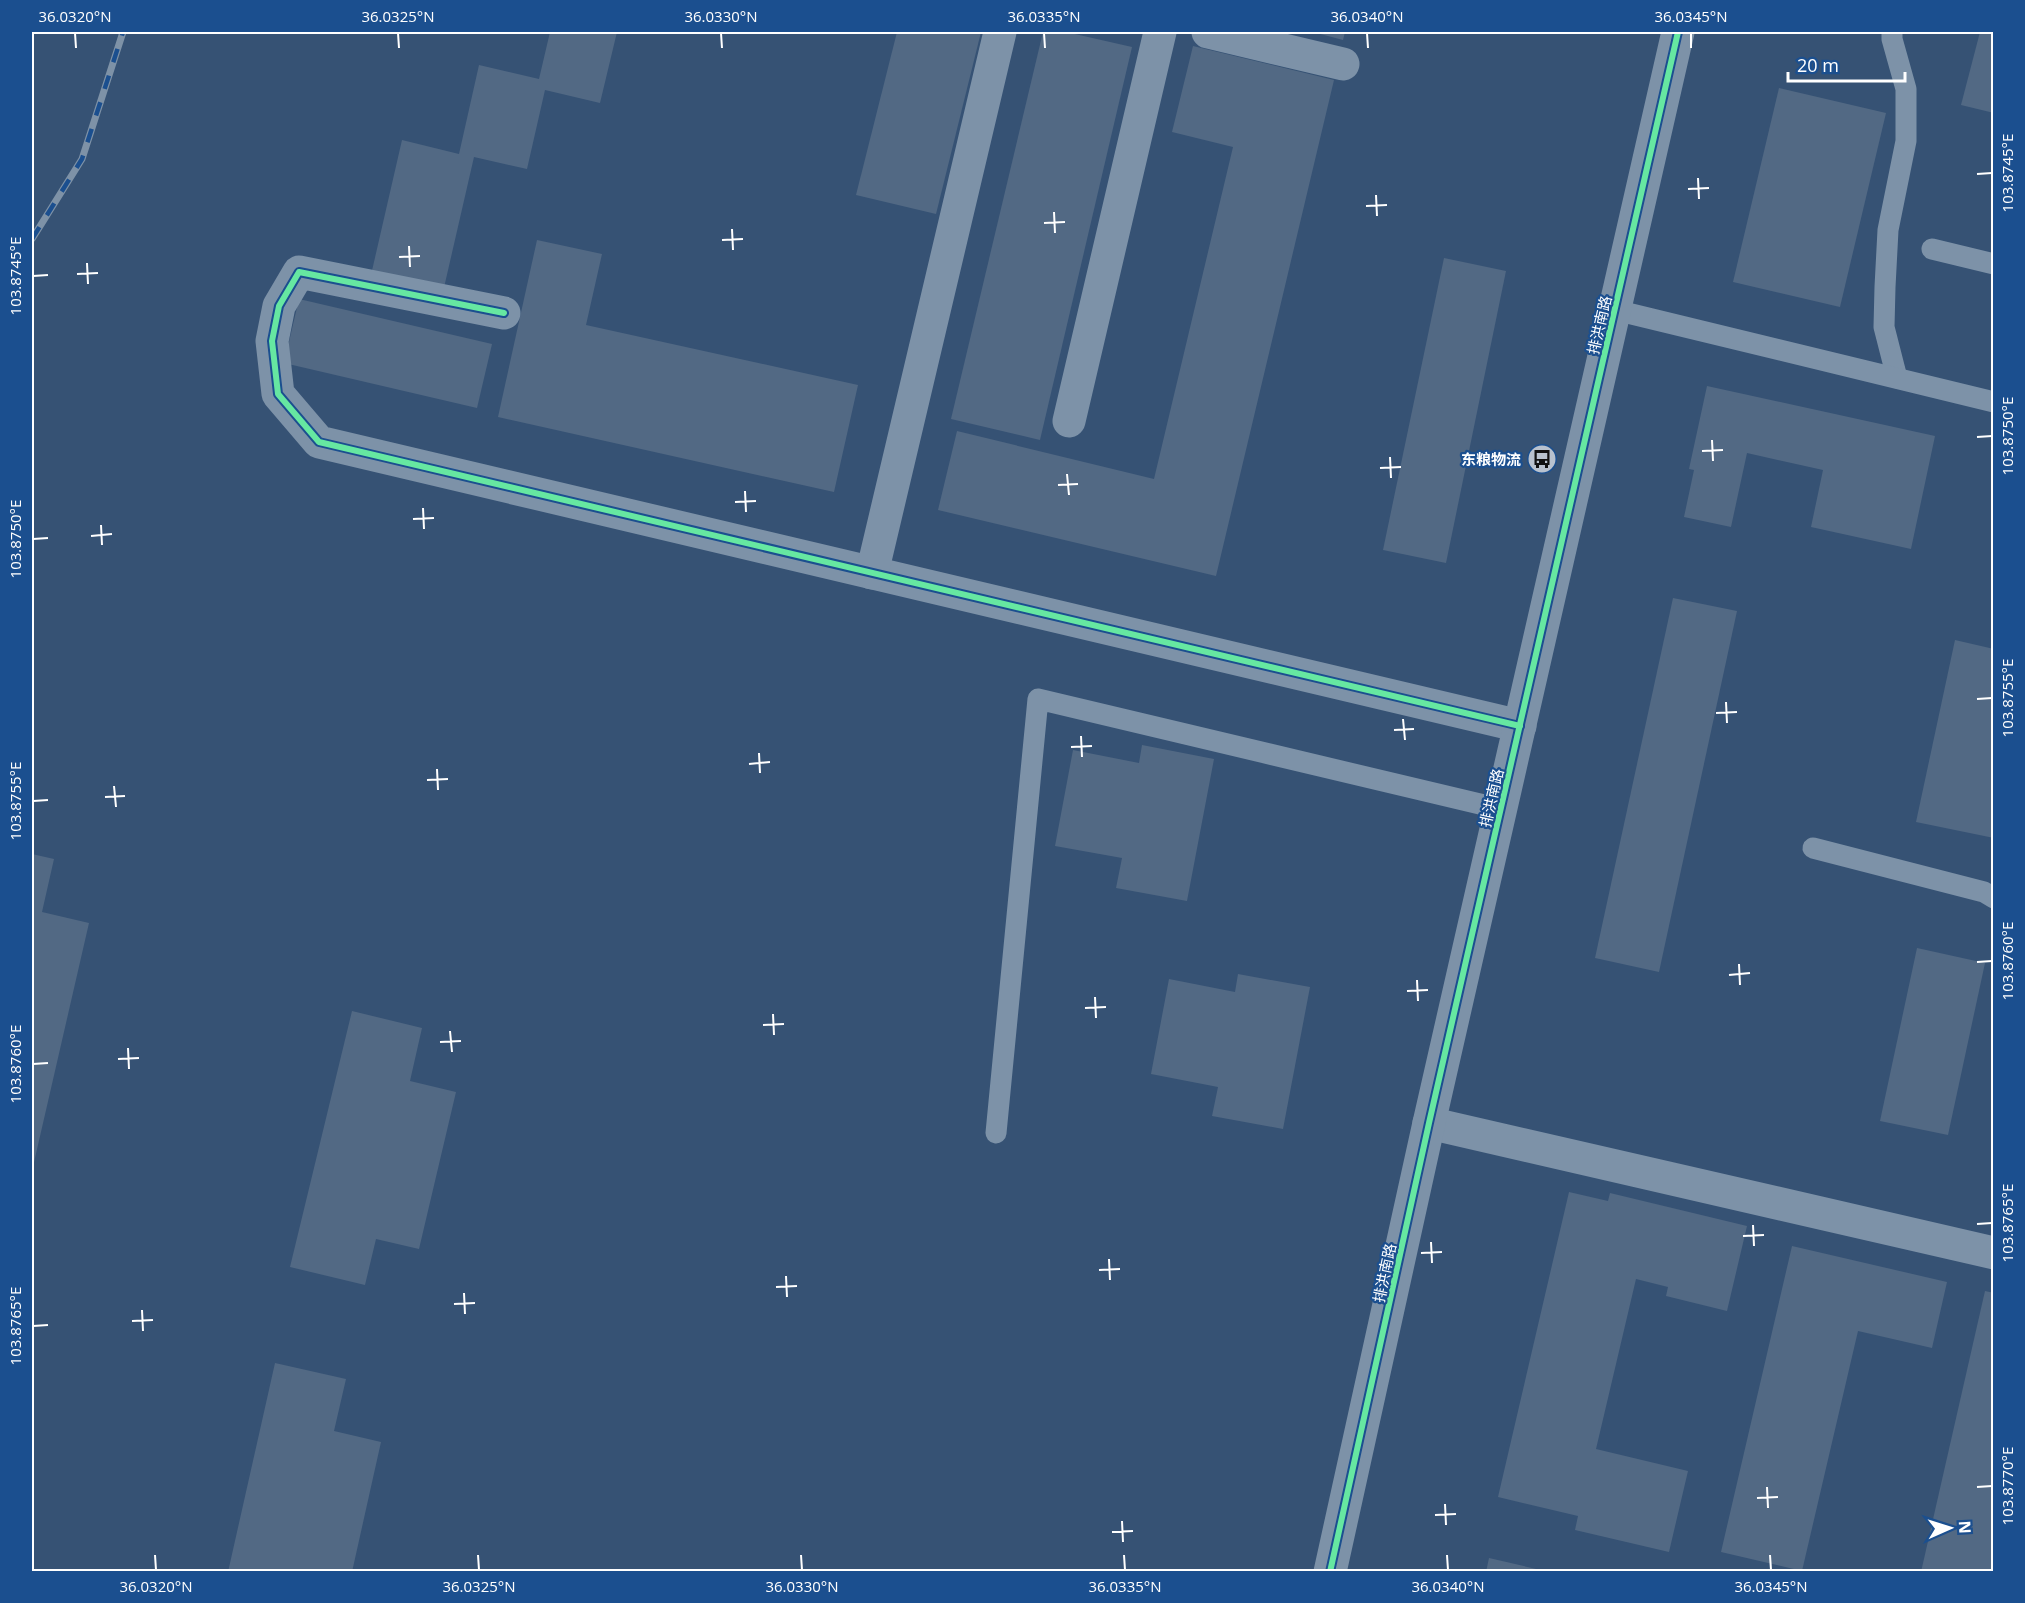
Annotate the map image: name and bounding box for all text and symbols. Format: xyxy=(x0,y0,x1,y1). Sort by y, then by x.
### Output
text: 36.0320°N xyxy=(38,6,112,26)
text: 36.0325°N xyxy=(361,6,435,26)
text: 36.0330°N xyxy=(684,6,758,26)
text: 36.0335°N xyxy=(1007,6,1081,26)
text: 36.0340°N xyxy=(1330,6,1404,26)
text: 36.0345°N xyxy=(1654,6,1728,26)
scale bar xyxy=(1788,45,1905,83)
text: 20 m xyxy=(1797,53,1839,77)
text: 103.8745°E xyxy=(1997,134,2017,212)
text: 103.8745°E xyxy=(5,237,25,315)
street label: 排洪南路 xyxy=(1583,294,1615,356)
text: 103.8750°E xyxy=(1997,397,2017,475)
bus stop icon: 东粮物流 xyxy=(1526,443,1558,475)
place label: 东粮物流 xyxy=(1461,449,1521,469)
text: 103.8750°E xyxy=(5,500,25,578)
text: 103.8755°E xyxy=(1997,659,2017,737)
text: 103.8755°E xyxy=(5,762,25,840)
street label: 排洪南路 xyxy=(1475,767,1507,829)
text: 103.8760°E xyxy=(1997,922,2017,1000)
text: 103.8760°E xyxy=(5,1025,25,1103)
text: 103.8765°E xyxy=(1997,1184,2017,1262)
street label: 排洪南路 xyxy=(1368,1242,1400,1304)
text: 103.8765°E xyxy=(5,1287,25,1365)
text: 103.8770°E xyxy=(1997,1447,2017,1525)
north arrow xyxy=(1920,1498,1980,1558)
text: N xyxy=(1954,1520,1976,1534)
text: 36.0320°N xyxy=(119,1576,193,1596)
text: 36.0325°N xyxy=(442,1576,516,1596)
text: 36.0330°N xyxy=(765,1576,839,1596)
text: 36.0335°N xyxy=(1088,1576,1162,1596)
text: 36.0340°N xyxy=(1411,1576,1485,1596)
text: 36.0345°N xyxy=(1734,1576,1808,1596)

